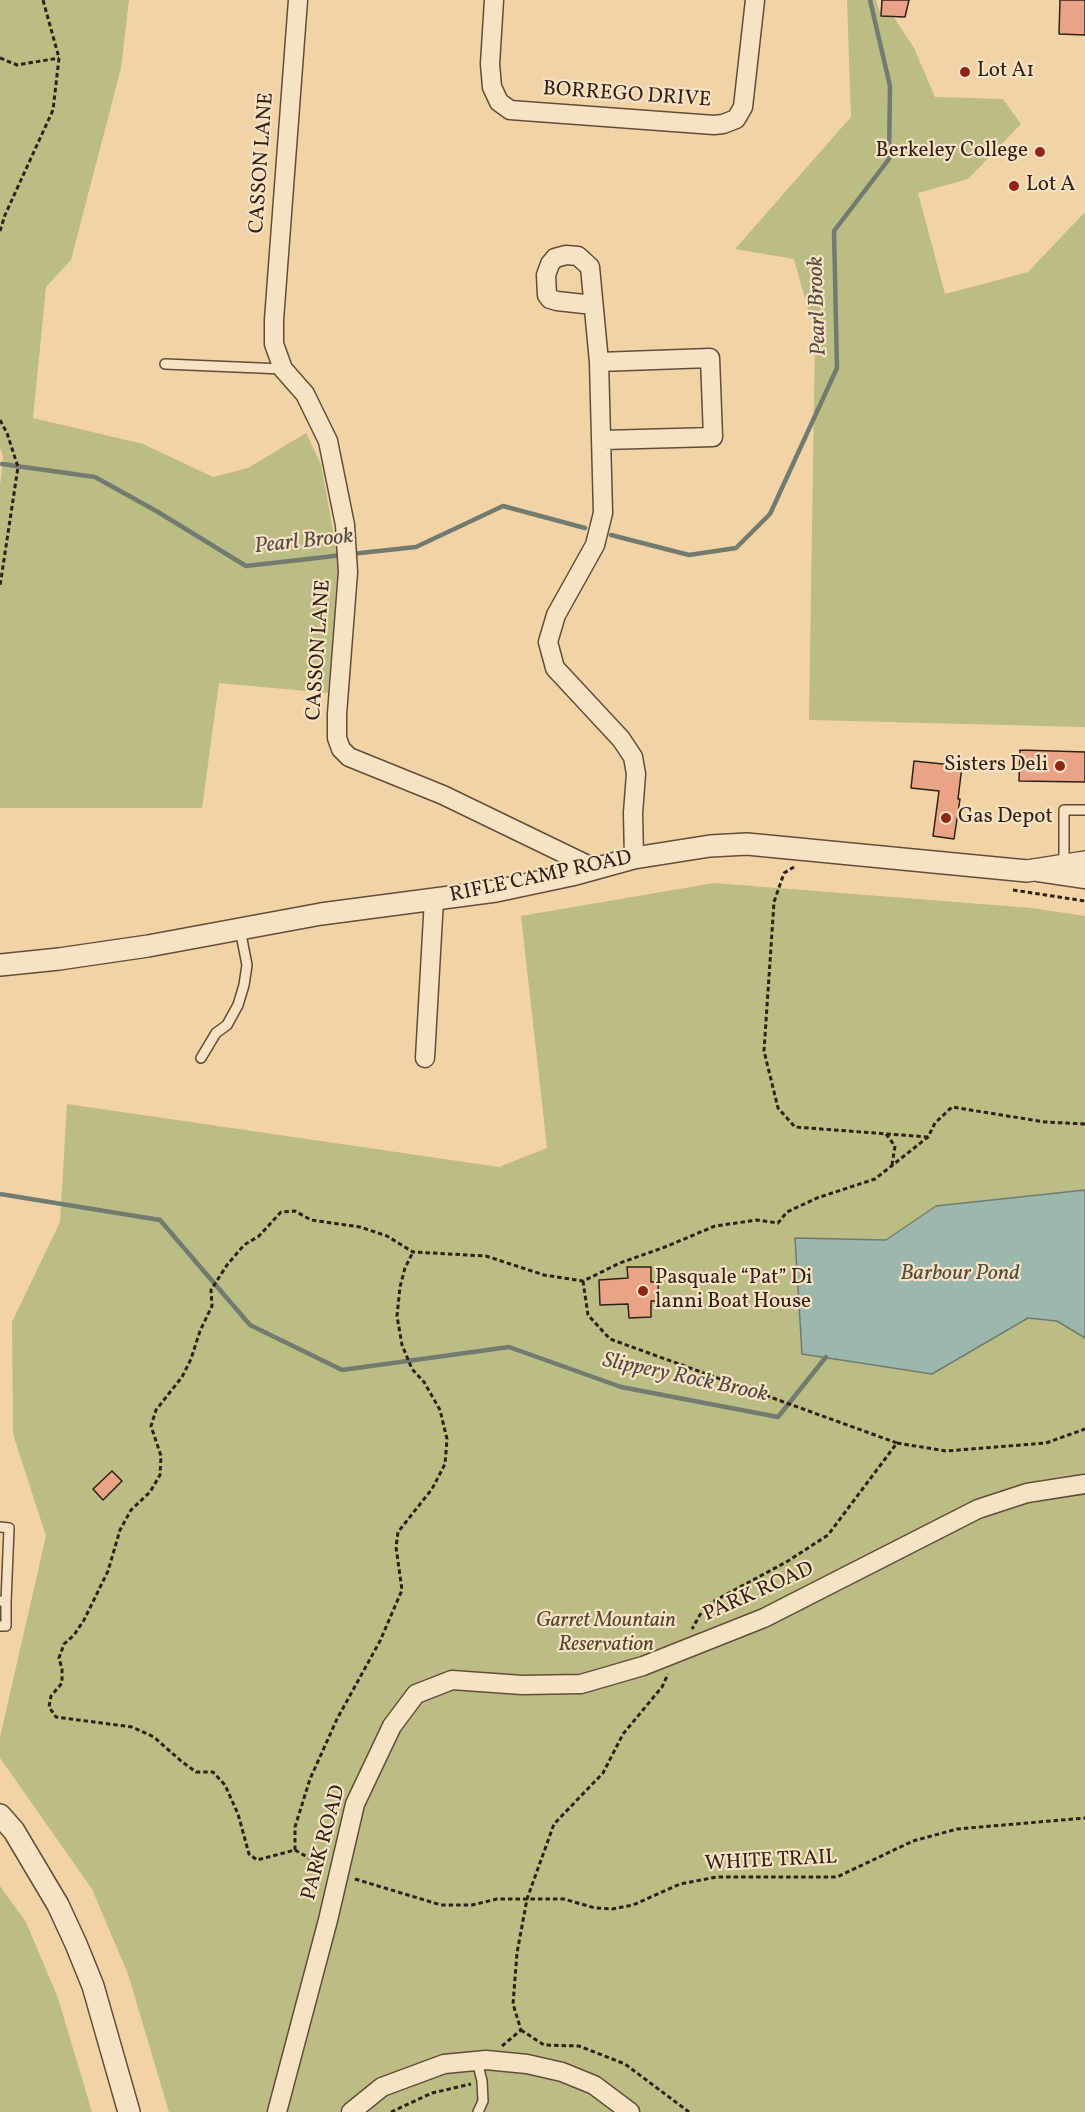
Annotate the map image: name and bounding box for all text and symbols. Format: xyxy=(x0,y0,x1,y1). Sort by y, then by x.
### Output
place label: Lot A1 xyxy=(977,59,1034,85)
marker: Lot A1 xyxy=(958,65,972,79)
street label: BORREGO DRIVE xyxy=(542,78,712,114)
street label: CASSON LANE xyxy=(246,92,280,234)
place label: Berkeley College xyxy=(876,139,1028,165)
marker: Berkeley College xyxy=(1033,145,1047,159)
place label: Lot A xyxy=(1026,173,1075,199)
marker: Lot A xyxy=(1007,179,1021,193)
water label: Pearl Brook xyxy=(804,256,834,356)
water label: Pearl Brook xyxy=(253,525,355,561)
street label: CASSON LANE xyxy=(303,579,337,721)
place label: Sisters Deli xyxy=(944,753,1048,779)
marker: Sisters Deli xyxy=(1053,759,1067,773)
place label: Gas Depot xyxy=(958,805,1053,831)
marker: Gas Depot xyxy=(939,811,953,825)
street label: RIFLE CAMP ROAD xyxy=(448,846,634,910)
water label: Barbour Pond xyxy=(900,1262,1020,1288)
place label: Pasquale “Pat” Di lanni Boat House xyxy=(655,1266,812,1316)
marker: Pasquale “Pat” Di lanni Boat House xyxy=(636,1284,650,1298)
water label: Slippery Rock Brook xyxy=(600,1349,770,1409)
street label: PARK ROAD xyxy=(700,1557,818,1629)
park label: Garret Mountain Reservation xyxy=(536,1609,676,1659)
street label: PARK ROAD xyxy=(298,1783,352,1903)
street label: WHITE TRAIL xyxy=(704,1846,838,1878)

